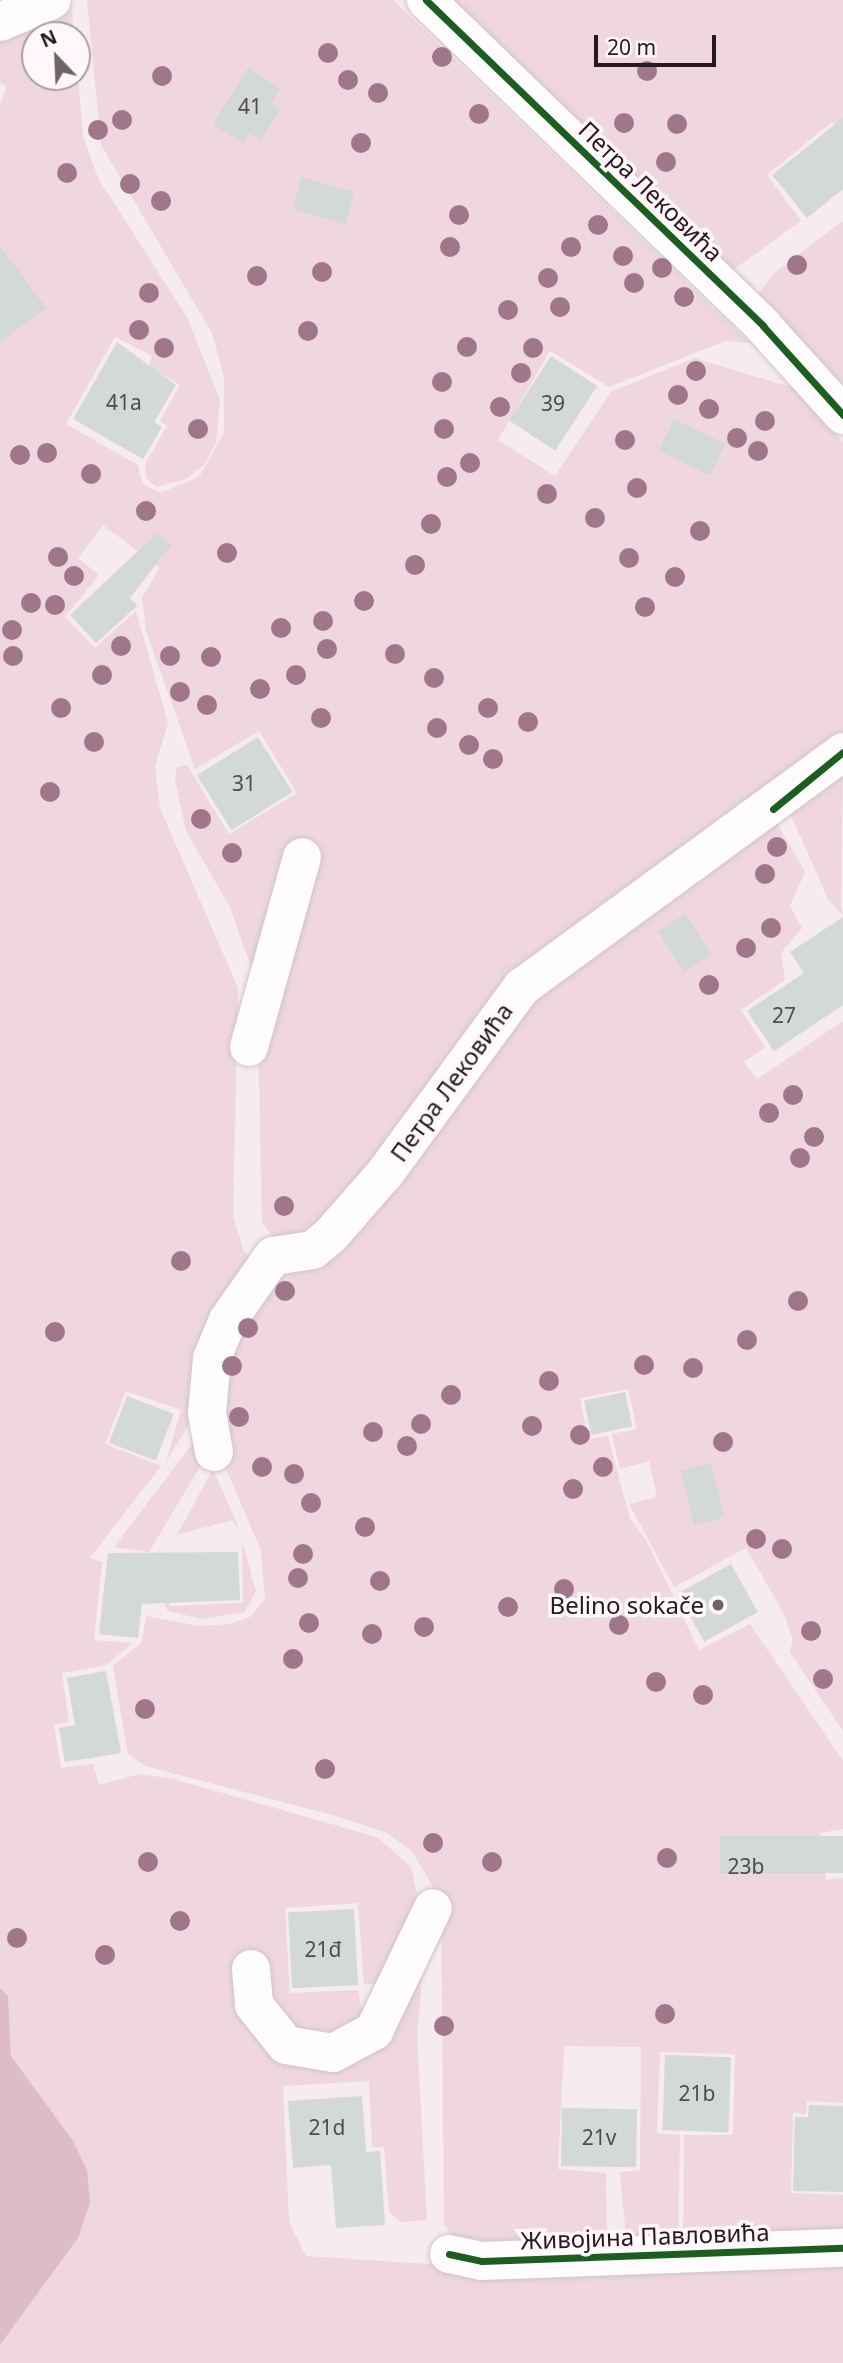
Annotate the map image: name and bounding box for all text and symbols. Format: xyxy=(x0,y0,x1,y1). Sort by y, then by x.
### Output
north arrow xyxy=(21,21,91,91)
scale bar xyxy=(598,21,720,65)
text: N xyxy=(36,24,61,53)
text: 20 m xyxy=(607,33,656,61)
house number: 41 xyxy=(238,93,262,119)
street label: Петра Лековића xyxy=(573,115,729,267)
house number: 41a xyxy=(106,389,142,415)
house number: 39 xyxy=(541,390,565,416)
house number: 31 xyxy=(232,770,256,796)
street label: Петра Лековића xyxy=(384,997,518,1167)
house number: 27 xyxy=(772,1002,796,1028)
place label: Belino sokače xyxy=(550,1591,704,1619)
marker: Belino sokače xyxy=(710,1597,726,1613)
house number: 23b xyxy=(728,1853,764,1879)
house number: 21đ xyxy=(305,1936,341,1962)
house number: 21b xyxy=(679,2080,715,2106)
house number: 21d xyxy=(309,2114,345,2140)
house number: 21v xyxy=(582,2124,616,2150)
street label: Живојина Павловића xyxy=(520,2217,770,2255)

